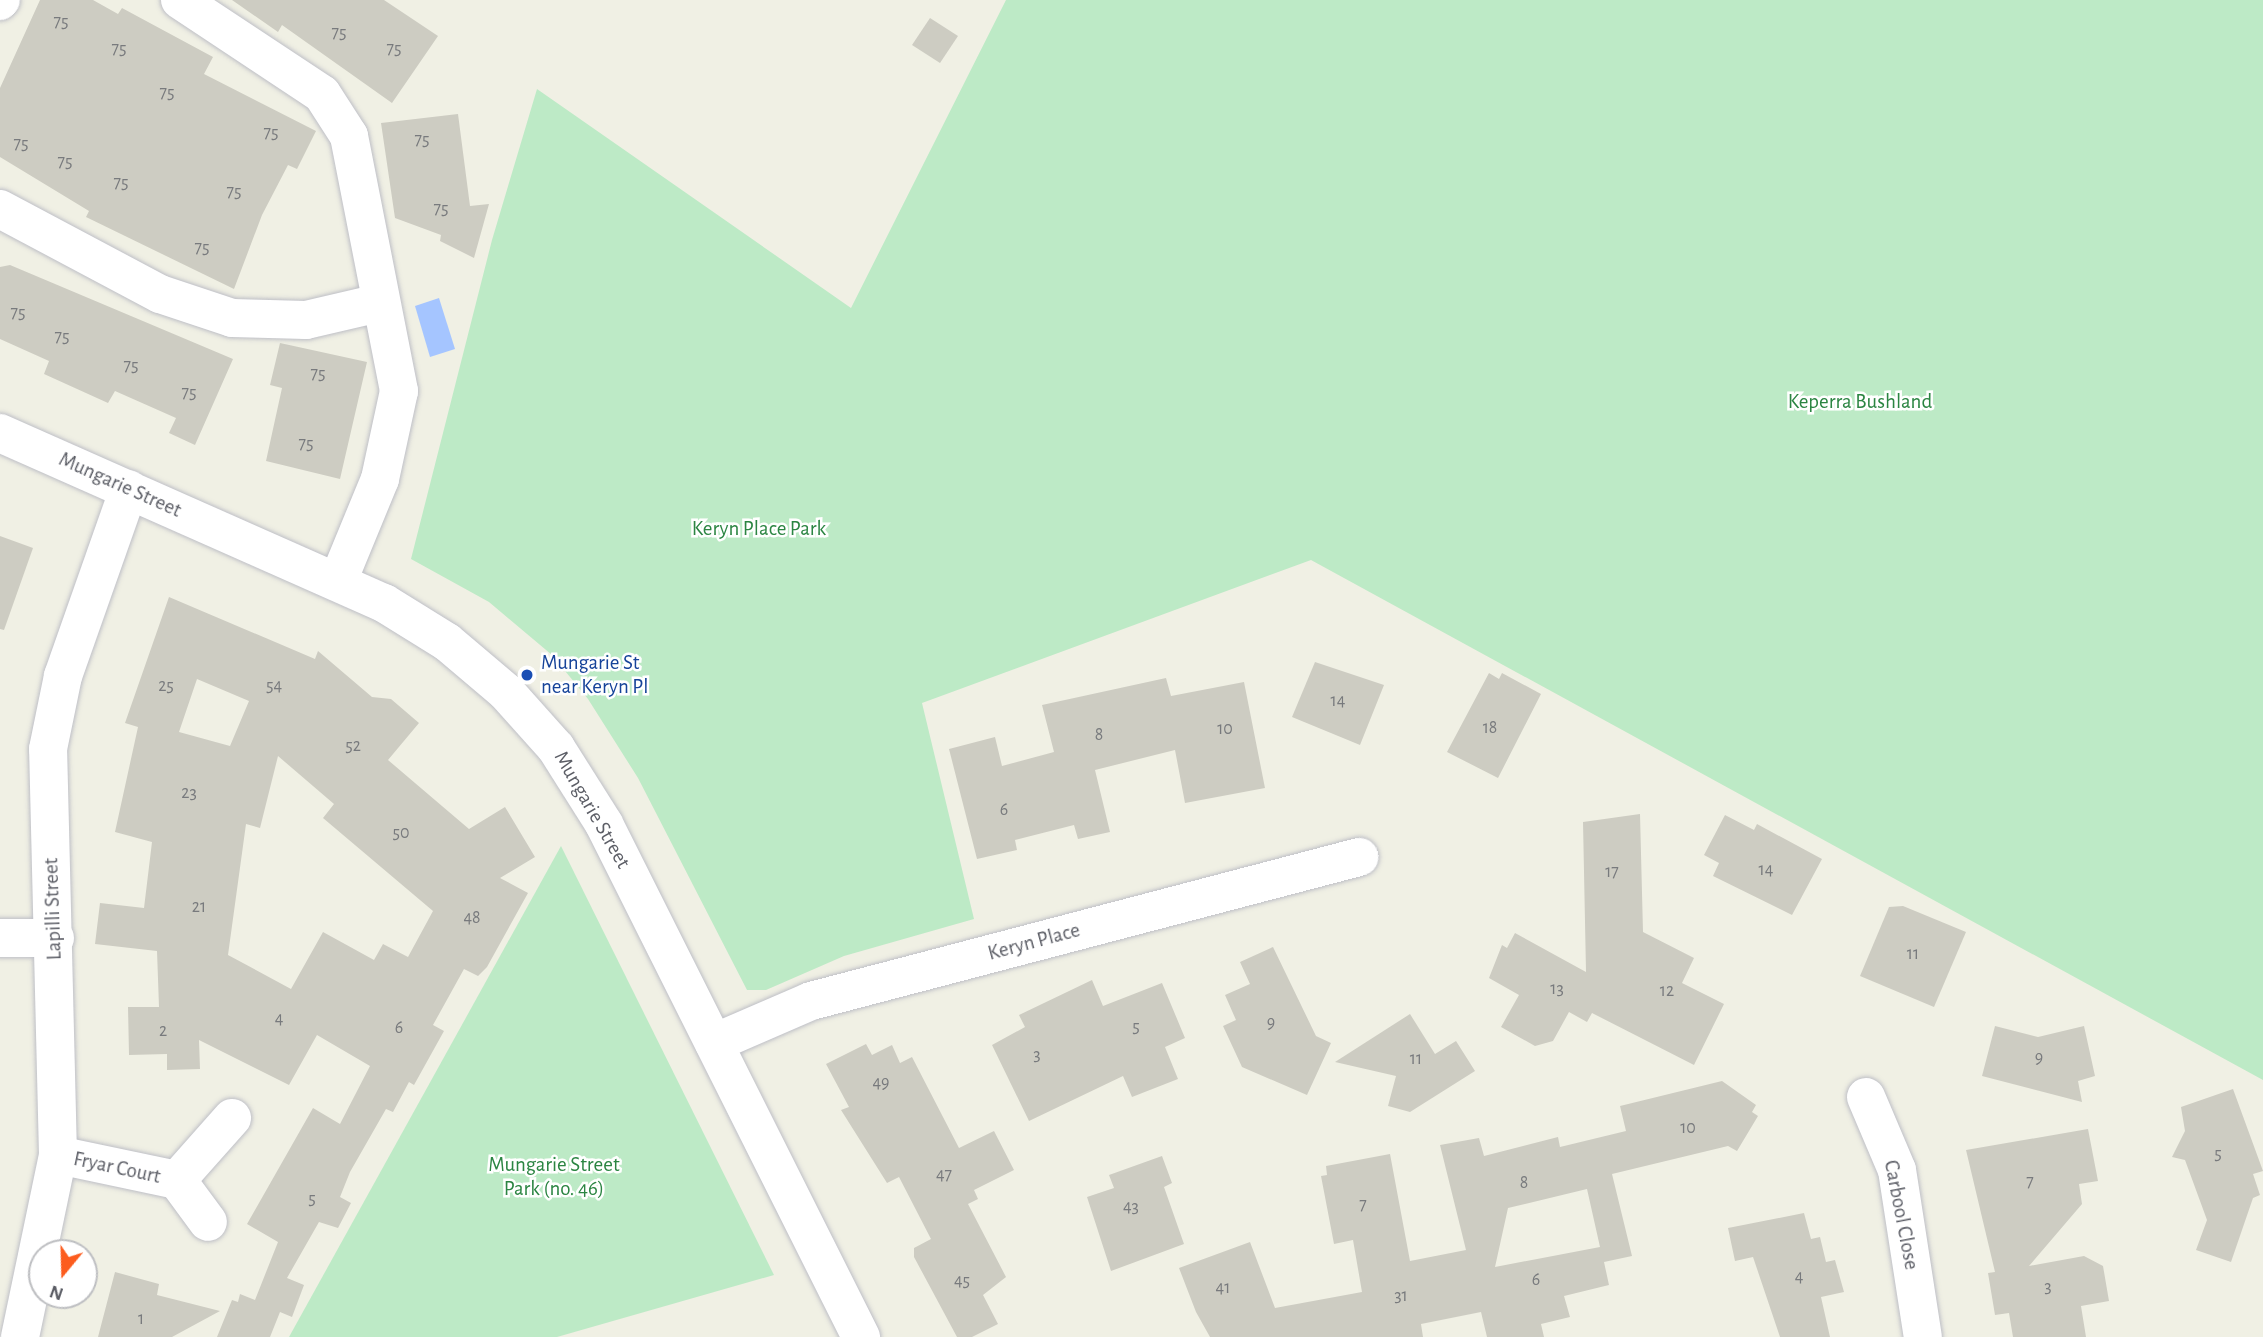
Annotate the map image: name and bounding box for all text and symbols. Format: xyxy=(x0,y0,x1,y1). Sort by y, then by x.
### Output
house number: 75 xyxy=(53,11,69,33)
house number: 75 xyxy=(331,22,347,44)
house number: 75 xyxy=(111,38,127,60)
house number: 75 xyxy=(386,38,402,60)
house number: 75 xyxy=(159,82,175,104)
house number: 75 xyxy=(263,122,279,144)
house number: 75 xyxy=(414,129,430,151)
house number: 75 xyxy=(13,133,29,155)
house number: 75 xyxy=(57,151,73,173)
house number: 75 xyxy=(113,172,129,194)
house number: 75 xyxy=(226,181,242,203)
house number: 75 xyxy=(433,198,449,220)
house number: 75 xyxy=(194,237,210,259)
house number: 75 xyxy=(10,302,26,324)
house number: 75 xyxy=(54,326,70,348)
house number: 75 xyxy=(123,355,139,377)
house number: 75 xyxy=(310,363,326,385)
house number: 75 xyxy=(181,382,197,404)
park label: Keperra Bushland xyxy=(1788,389,1932,415)
house number: 75 xyxy=(298,433,314,455)
street label: Mungarie Street xyxy=(55,447,185,523)
park label: Keryn Place Park xyxy=(692,516,826,542)
place label: Mungarie St near Keryn Pl xyxy=(541,650,648,700)
marker: Mungarie St near Keryn Pl xyxy=(519,667,535,683)
house number: 25 xyxy=(158,675,174,697)
house number: 54 xyxy=(266,675,282,697)
house number: 14 xyxy=(1331,690,1345,712)
house number: 18 xyxy=(1483,717,1497,739)
house number: 10 xyxy=(1217,718,1233,740)
house number: 8 xyxy=(1095,724,1103,746)
house number: 52 xyxy=(345,735,361,757)
street label: Mungarie Street xyxy=(548,747,636,873)
house number: 23 xyxy=(181,782,197,804)
house number: 6 xyxy=(1000,799,1008,821)
house number: 50 xyxy=(392,822,410,844)
street label: Lapilli Street xyxy=(39,857,67,961)
house number: 14 xyxy=(1759,859,1773,881)
house number: 17 xyxy=(1605,861,1619,883)
house number: 21 xyxy=(192,896,206,918)
house number: 48 xyxy=(463,907,481,929)
street label: Keryn Place xyxy=(985,918,1083,966)
house number: 11 xyxy=(1907,943,1919,965)
house number: 13 xyxy=(1550,978,1564,1000)
house number: 12 xyxy=(1660,980,1674,1002)
house number: 4 xyxy=(275,1008,283,1030)
house number: 9 xyxy=(1267,1012,1275,1034)
house number: 5 xyxy=(1132,1016,1140,1038)
house number: 6 xyxy=(395,1017,403,1039)
house number: 2 xyxy=(159,1020,167,1042)
house number: 3 xyxy=(1033,1044,1041,1066)
house number: 9 xyxy=(2035,1047,2043,1069)
house number: 11 xyxy=(1410,1048,1422,1070)
house number: 49 xyxy=(872,1072,890,1094)
house number: 10 xyxy=(1680,1117,1696,1139)
house number: 5 xyxy=(2214,1143,2222,1165)
street label: Fryar Court xyxy=(71,1146,163,1190)
park label: Mungarie Street Park (no. 46) xyxy=(488,1152,620,1202)
street label: Carbool Close xyxy=(1878,1158,1924,1272)
house number: 47 xyxy=(936,1164,952,1186)
house number: 7 xyxy=(2026,1171,2034,1193)
house number: 8 xyxy=(1520,1172,1528,1194)
house number: 5 xyxy=(308,1188,316,1210)
house number: 7 xyxy=(1359,1194,1367,1216)
house number: 43 xyxy=(1123,1196,1139,1218)
north arrow xyxy=(28,1239,98,1309)
house number: 4 xyxy=(1795,1266,1803,1288)
house number: 6 xyxy=(1532,1269,1540,1291)
house number: 45 xyxy=(954,1270,970,1292)
house number: 3 xyxy=(2044,1276,2052,1298)
house number: 41 xyxy=(1216,1277,1230,1299)
text: N xyxy=(47,1281,66,1304)
house number: 31 xyxy=(1394,1285,1408,1307)
house number: 1 xyxy=(138,1308,144,1330)

